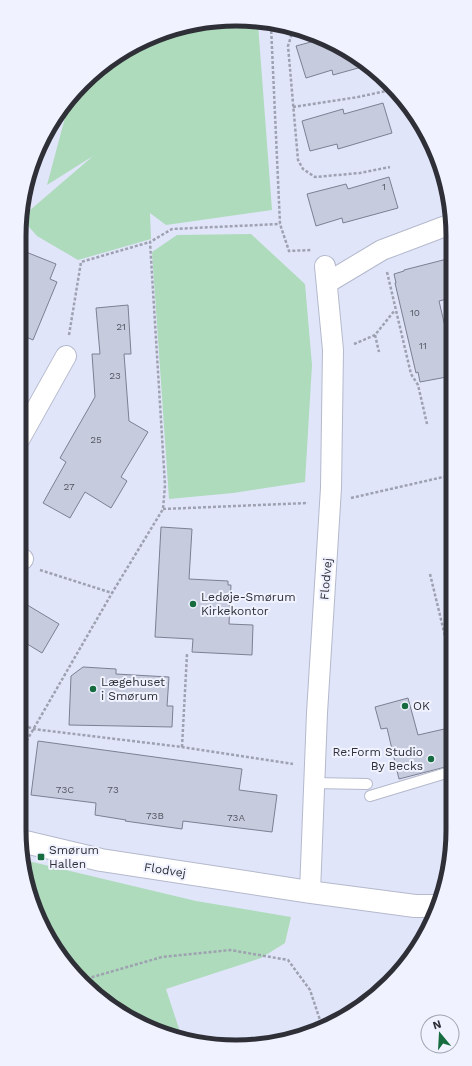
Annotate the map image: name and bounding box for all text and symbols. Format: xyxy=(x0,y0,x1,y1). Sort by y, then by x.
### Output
house number: 1 xyxy=(382,181,386,192)
house number: 10 xyxy=(410,307,420,318)
house number: 21 xyxy=(116,321,126,332)
house number: 11 xyxy=(419,340,427,351)
house number: 23 xyxy=(109,370,121,381)
house number: 25 xyxy=(90,434,102,445)
house number: 27 xyxy=(63,481,75,492)
street label: Flodvej xyxy=(317,557,335,601)
place label: Ledøje-Smørum Kirkekontor xyxy=(201,590,296,618)
marker: Ledøje-Smørum Kirkekontor xyxy=(188,599,198,609)
place label: Lægehuset i Smørum xyxy=(101,675,165,703)
marker: Lægehuset i Smørum xyxy=(88,684,98,694)
place label: OK xyxy=(413,699,430,713)
marker: OK xyxy=(400,701,410,711)
place label: Re:Form Studio By Becks xyxy=(332,745,423,773)
marker: Re:Form Studio By Becks xyxy=(426,754,436,764)
house number: 73C xyxy=(56,784,74,795)
house number: 73 xyxy=(107,784,119,795)
house number: 73B xyxy=(146,810,164,821)
house number: 73A xyxy=(227,812,245,823)
place label: Smørum Hallen xyxy=(49,843,99,871)
marker: Smørum Hallen xyxy=(36,852,46,862)
street label: Flodvej xyxy=(143,860,187,880)
north arrow xyxy=(420,1014,460,1054)
text: N xyxy=(431,1018,443,1032)

